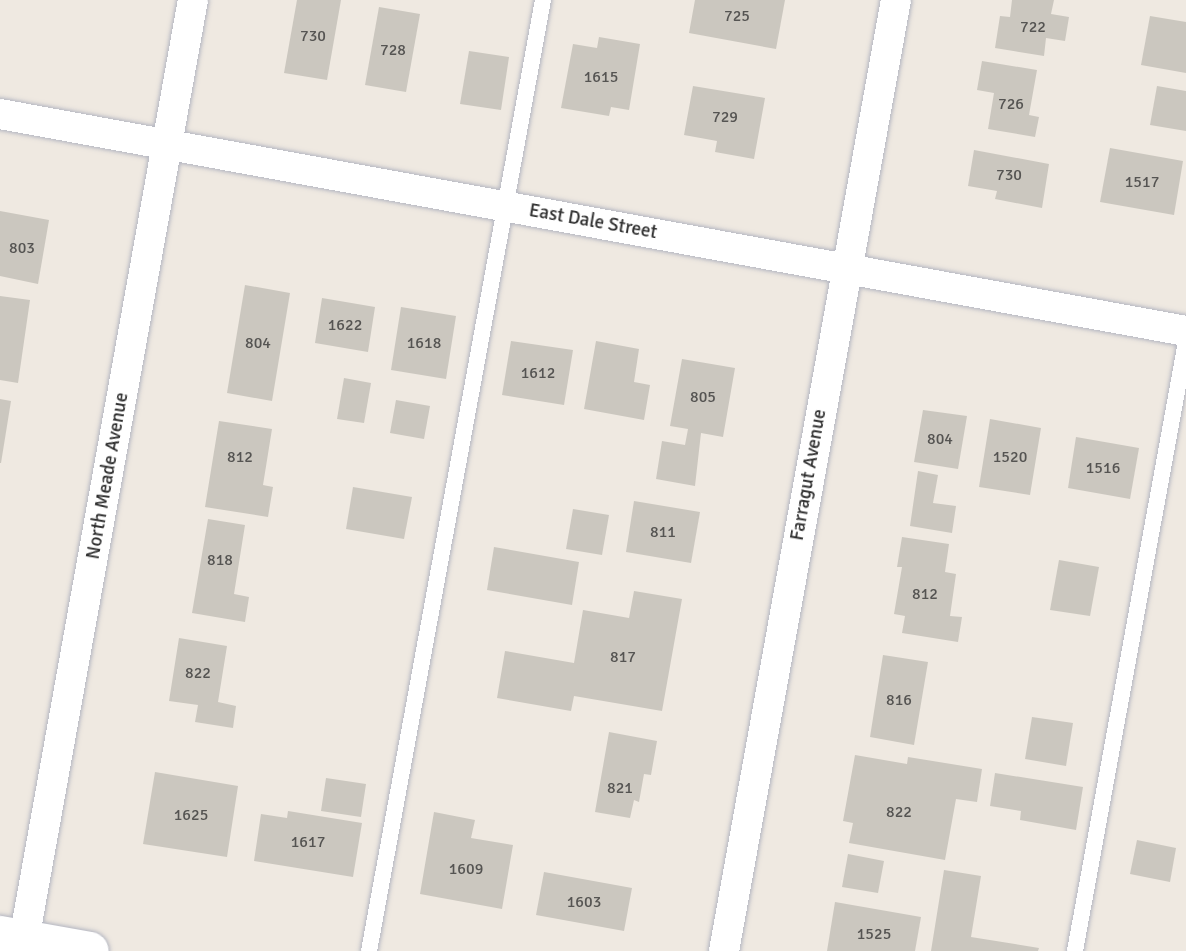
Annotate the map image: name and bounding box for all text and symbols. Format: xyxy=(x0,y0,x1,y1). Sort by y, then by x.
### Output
house number: 725 xyxy=(724,6,750,26)
house number: 722 xyxy=(1020,17,1046,37)
house number: 730 xyxy=(300,26,326,46)
house number: 728 xyxy=(380,40,406,60)
house number: 1615 xyxy=(584,67,618,87)
house number: 726 xyxy=(998,94,1024,114)
house number: 729 xyxy=(712,107,738,127)
house number: 730 xyxy=(996,165,1022,185)
house number: 1517 xyxy=(1125,172,1159,192)
street label: East Dale Street xyxy=(527,200,659,244)
house number: 803 xyxy=(9,238,35,258)
house number: 1622 xyxy=(328,315,362,335)
house number: 804 xyxy=(245,333,271,353)
house number: 1618 xyxy=(407,333,441,353)
house number: 1612 xyxy=(521,363,555,383)
house number: 805 xyxy=(690,387,716,407)
street label: North Meade Avenue xyxy=(82,391,134,561)
street label: Farragut Avenue xyxy=(786,408,832,542)
house number: 804 xyxy=(927,429,953,449)
house number: 812 xyxy=(227,447,253,467)
house number: 1520 xyxy=(993,447,1027,467)
house number: 1516 xyxy=(1086,458,1120,478)
house number: 811 xyxy=(650,522,676,542)
house number: 818 xyxy=(207,550,233,570)
house number: 812 xyxy=(912,584,938,604)
house number: 817 xyxy=(610,647,636,667)
house number: 822 xyxy=(185,663,211,683)
house number: 816 xyxy=(886,690,912,710)
house number: 821 xyxy=(607,778,633,798)
house number: 822 xyxy=(886,802,912,822)
house number: 1625 xyxy=(174,805,208,825)
house number: 1617 xyxy=(291,832,325,852)
house number: 1609 xyxy=(449,859,483,879)
house number: 1603 xyxy=(567,892,601,912)
house number: 1525 xyxy=(857,924,891,944)

